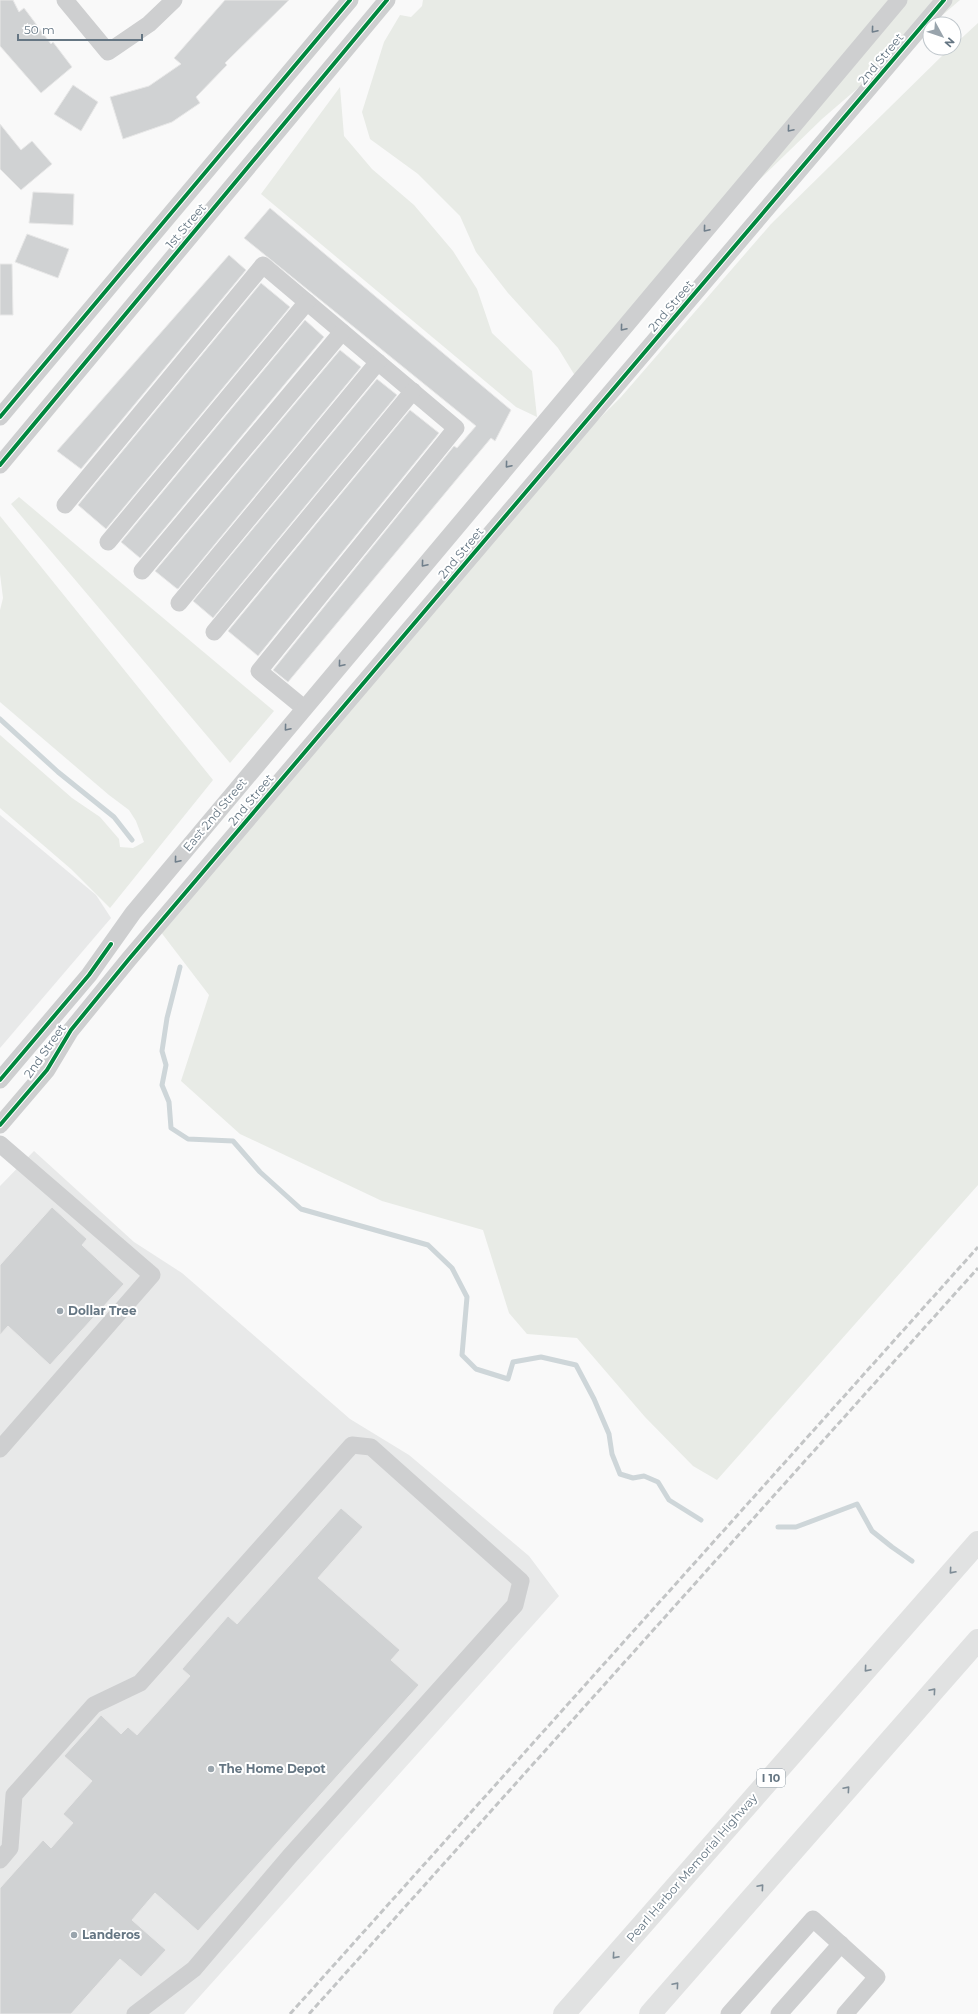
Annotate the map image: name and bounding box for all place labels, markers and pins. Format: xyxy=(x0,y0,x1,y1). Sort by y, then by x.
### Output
place label: Dollar Tree xyxy=(68,1303,137,1318)
marker: Dollar Tree xyxy=(55,1306,65,1316)
place label: The Home Depot xyxy=(219,1761,327,1776)
marker: The Home Depot xyxy=(206,1764,216,1774)
place label: Landeros xyxy=(82,1927,141,1942)
marker: Landeros xyxy=(69,1930,79,1940)

